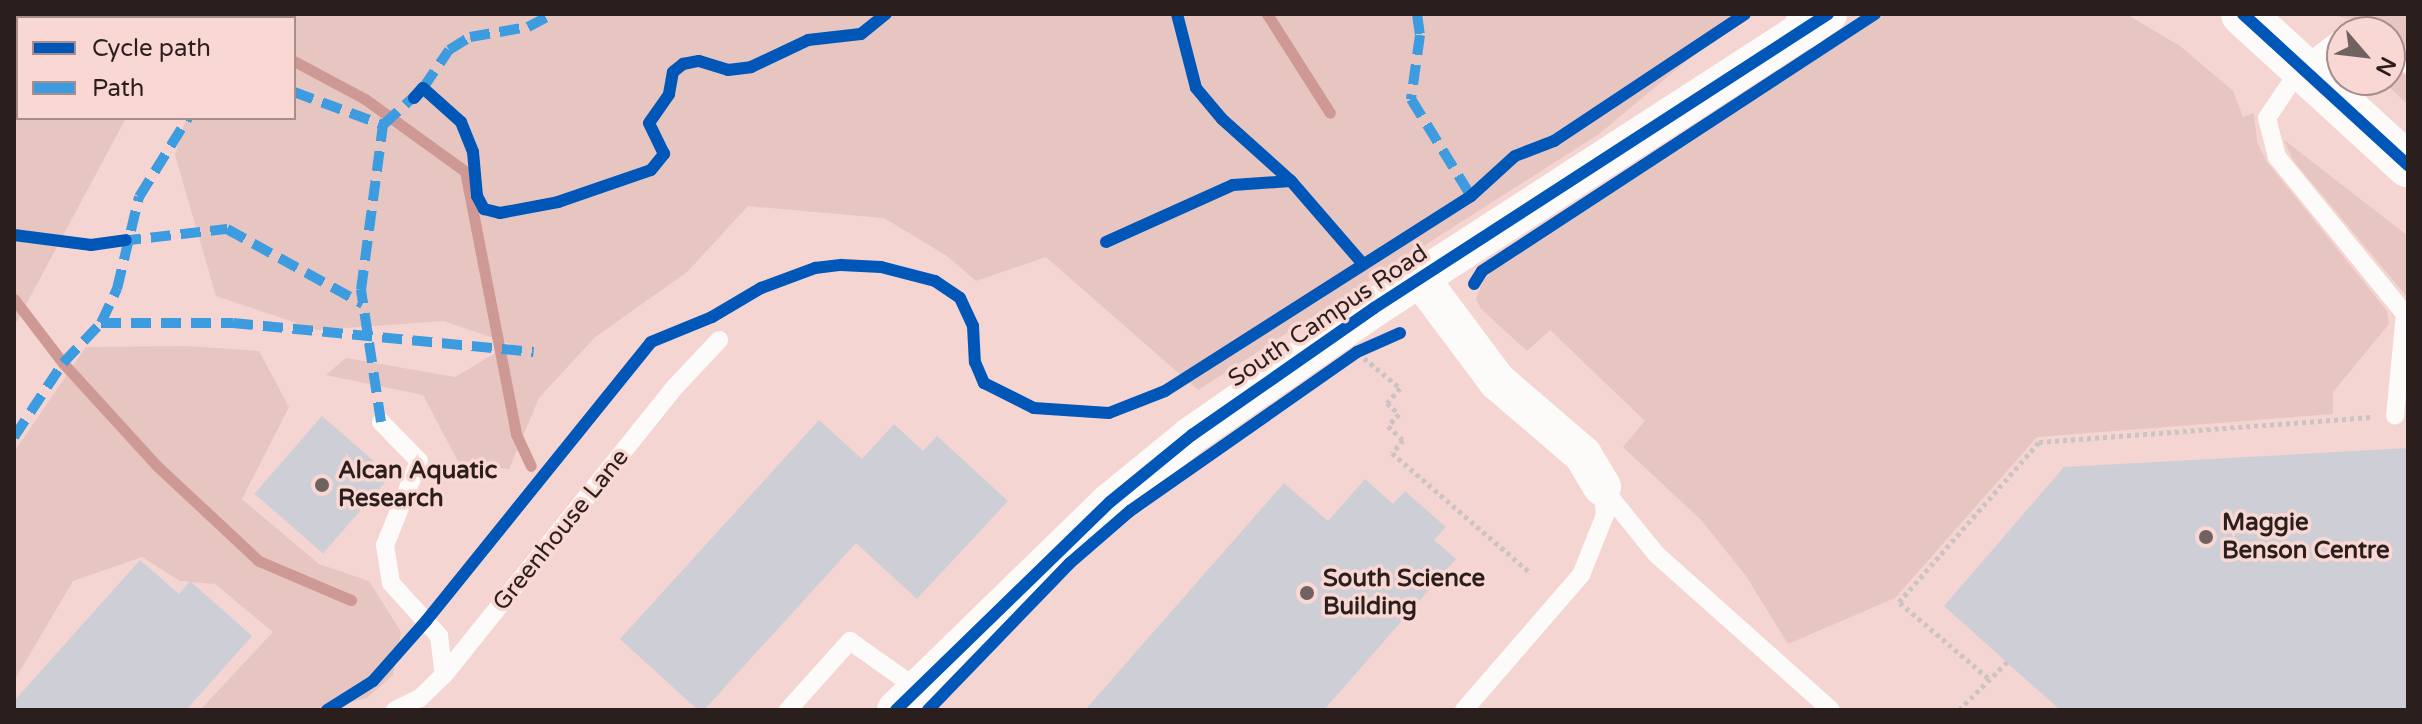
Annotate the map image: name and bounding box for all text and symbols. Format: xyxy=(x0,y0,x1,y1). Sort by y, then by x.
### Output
legend xyxy=(16,16,296,120)
north arrow xyxy=(2326,16,2406,96)
text: Cycle path xyxy=(92,34,211,63)
text: N xyxy=(2370,52,2401,80)
text: Path xyxy=(92,74,145,103)
street label: South Campus Road xyxy=(1223,239,1433,393)
street label: Greenhouse Lane xyxy=(487,443,635,617)
place label: Alcan Aquatic Research xyxy=(338,457,497,513)
marker: Alcan Aquatic Research xyxy=(313,476,331,494)
place label: Maggie Benson Centre xyxy=(2222,509,2389,565)
marker: Maggie Benson Centre xyxy=(2197,528,2215,546)
place label: South Science Building xyxy=(1323,565,1485,621)
marker: South Science Building xyxy=(1298,584,1316,602)

